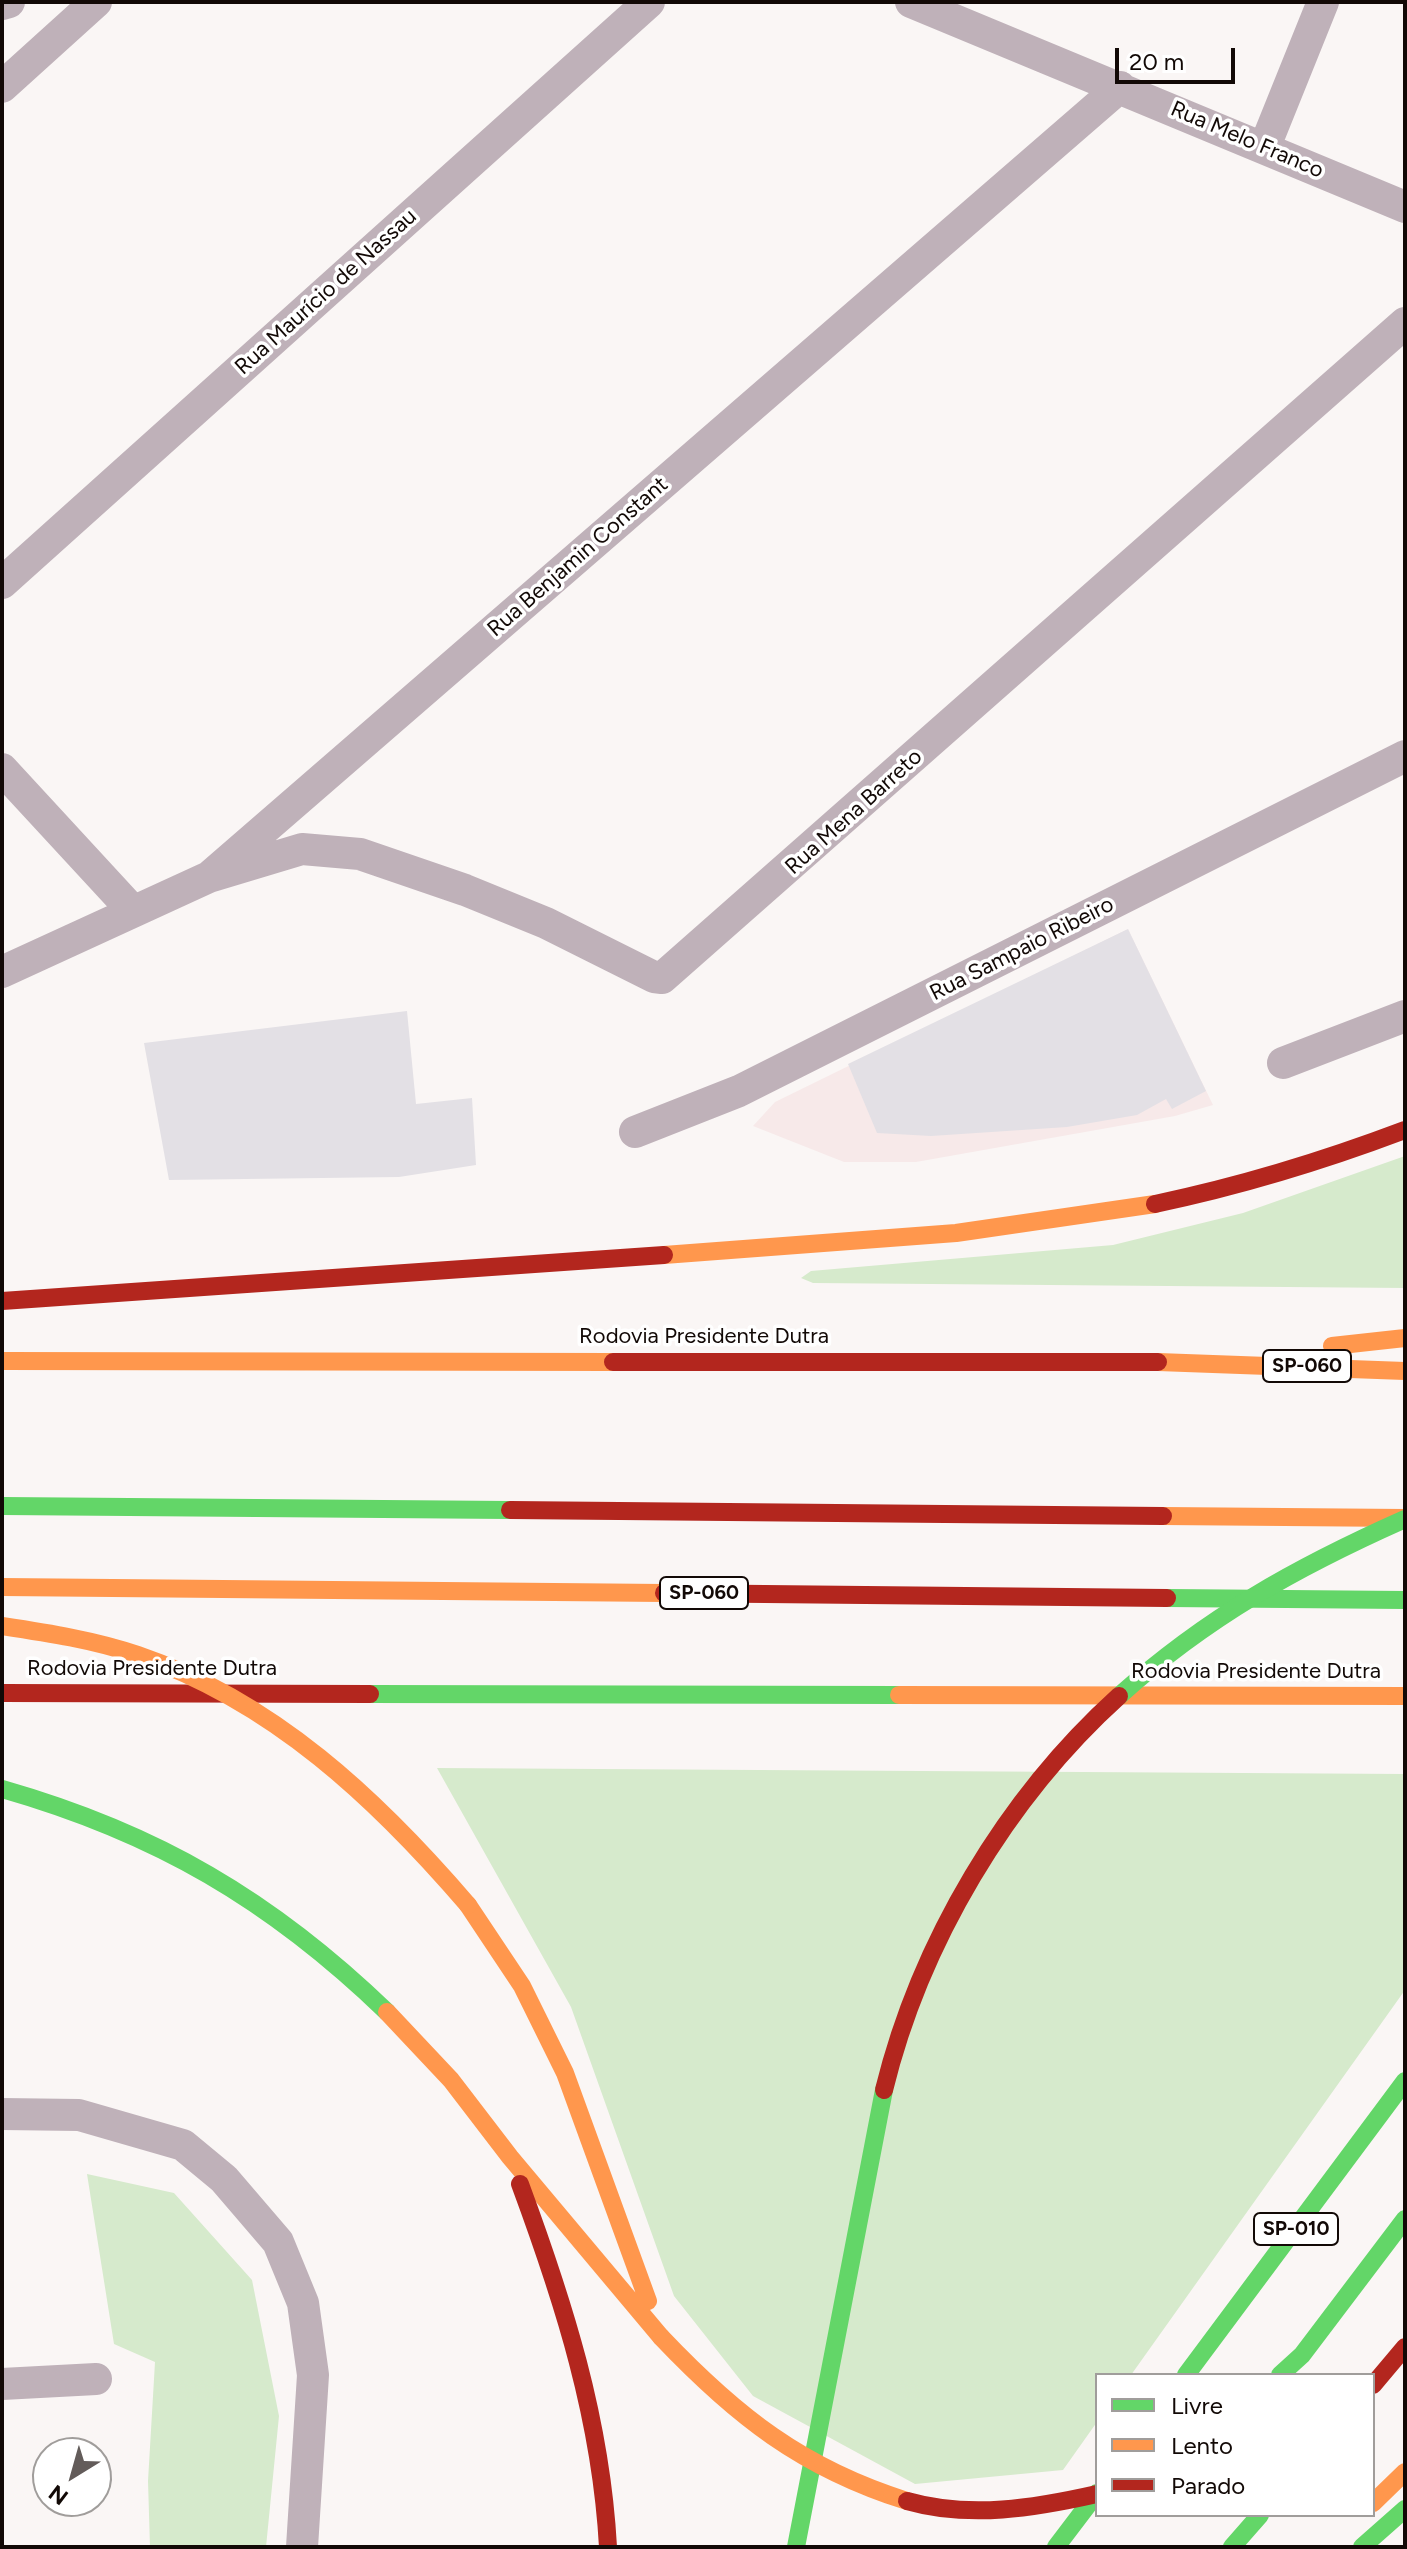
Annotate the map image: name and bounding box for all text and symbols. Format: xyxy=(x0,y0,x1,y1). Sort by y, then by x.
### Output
scale bar xyxy=(1119,32,1239,82)
text: 20 m xyxy=(1129,47,1184,76)
street label: Rua Melo Franco xyxy=(1167,96,1327,184)
street label: Rua Maurício de Nassau xyxy=(230,204,422,380)
street label: Rua Benjamin Constant xyxy=(482,471,674,643)
street label: Rua Mena Barreto xyxy=(780,744,928,880)
street label: Rua Sampaio Ribeiro xyxy=(926,891,1118,1007)
street label: Rodovia Presidente Dutra xyxy=(579,1324,829,1350)
road number: SP-060 xyxy=(1263,1350,1351,1382)
road number: SP-060 xyxy=(660,1577,748,1609)
street label: Rodovia Presidente Dutra xyxy=(27,1656,277,1682)
street label: Rodovia Presidente Dutra xyxy=(1131,1659,1381,1685)
road number: SP-010 xyxy=(1254,2213,1338,2245)
legend xyxy=(1095,2373,1375,2517)
text: Livre xyxy=(1171,2391,1223,2420)
text: Lento xyxy=(1171,2431,1233,2460)
north arrow xyxy=(32,2437,112,2517)
text: Parado xyxy=(1171,2471,1245,2500)
text: N xyxy=(44,2479,73,2511)

